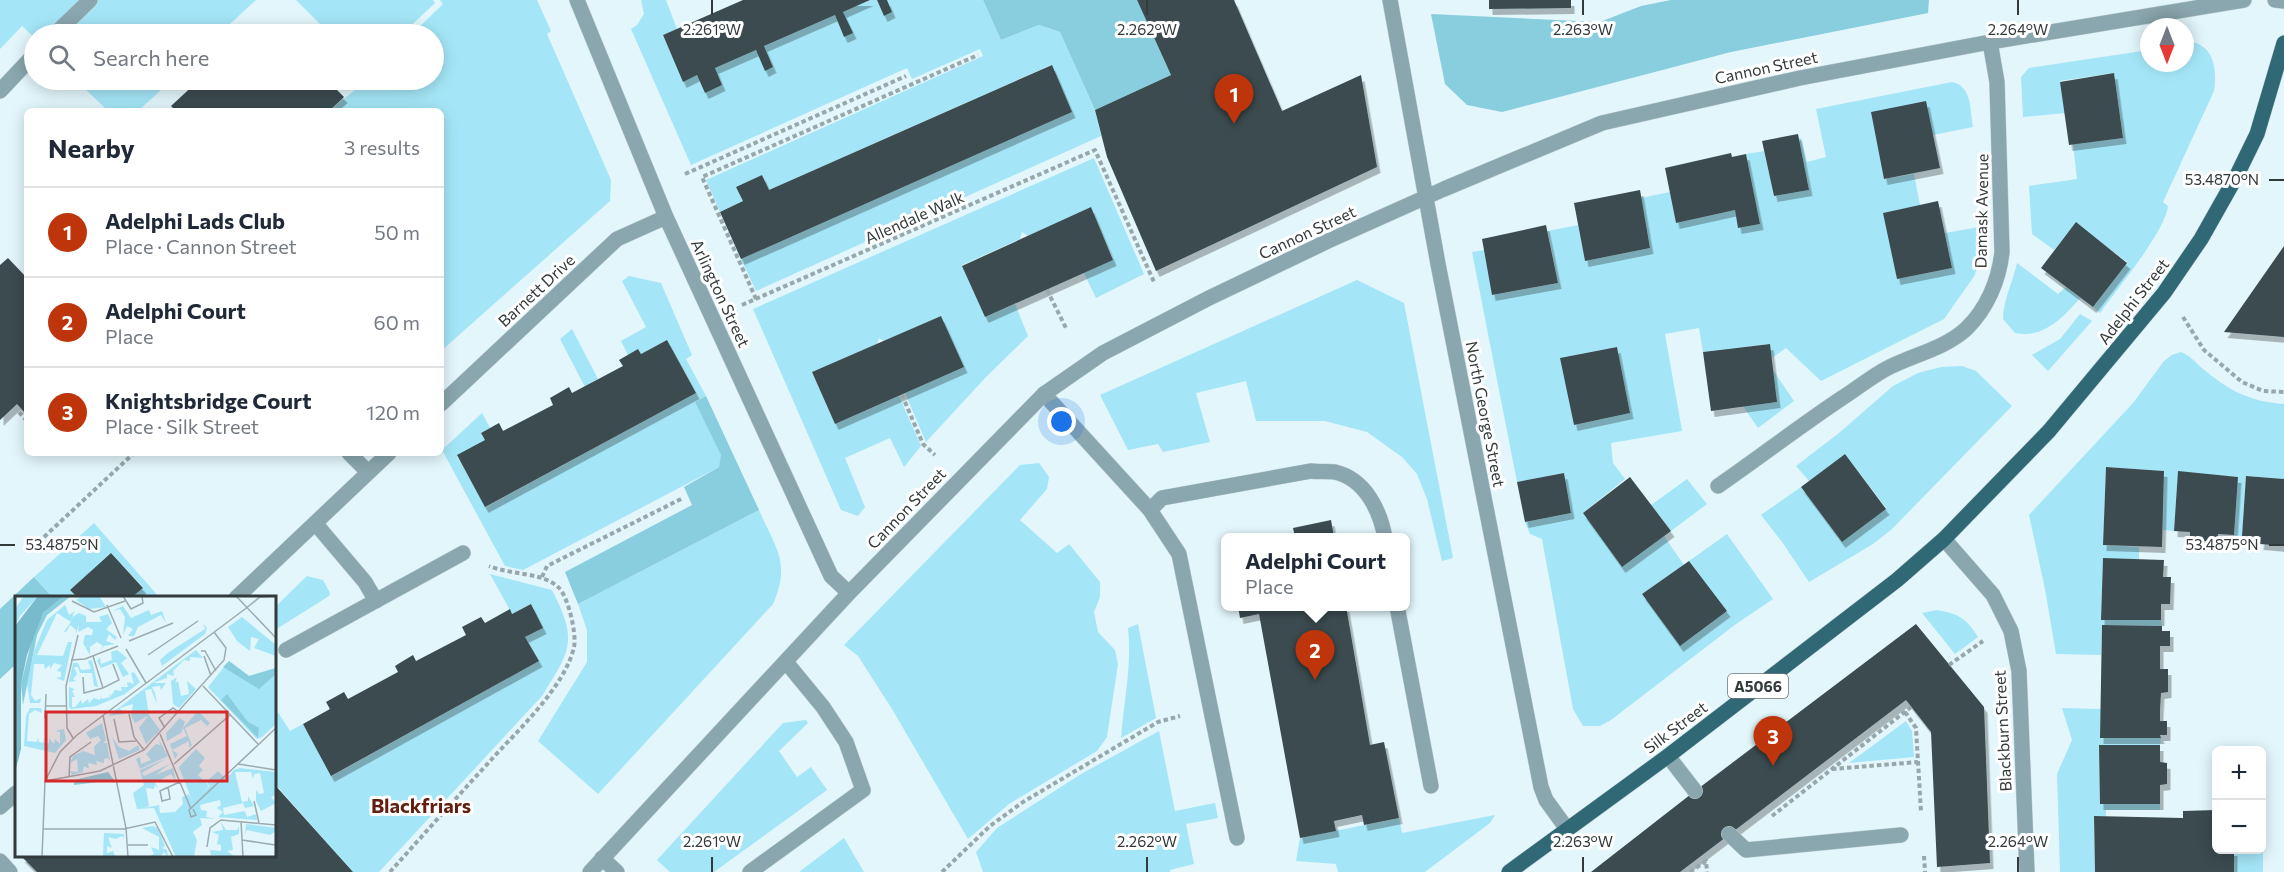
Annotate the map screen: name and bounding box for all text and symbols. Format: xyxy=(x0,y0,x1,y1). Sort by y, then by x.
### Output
north arrow xyxy=(2140,18,2194,72)
text: 2.261°W xyxy=(683,20,741,38)
text: 2.262°W xyxy=(1117,20,1177,38)
text: 2.263°W xyxy=(1553,20,1613,38)
text: 2.264°W xyxy=(1988,20,2048,38)
search box xyxy=(24,24,444,90)
icon: search xyxy=(45,41,78,74)
text: Search here xyxy=(93,44,209,71)
street label: Cannon Street xyxy=(1713,47,1820,87)
pin: 1 xyxy=(1214,74,1254,124)
text: Nearby xyxy=(48,132,135,163)
text: 3 results xyxy=(344,135,420,159)
street label: Damask Avenue xyxy=(1970,153,1992,269)
text: 53.4870°N xyxy=(2185,170,2259,188)
street label: Allendale Walk xyxy=(861,187,967,247)
street label: Cannon Street xyxy=(1256,201,1359,263)
text: Adelphi Lads Club xyxy=(105,207,285,234)
text: 1 xyxy=(63,220,72,244)
text: 50 m xyxy=(374,220,420,244)
text: Place · Cannon Street xyxy=(105,234,297,258)
street label: Arlington Street xyxy=(688,236,754,350)
street label: Barnett Drive xyxy=(494,250,578,330)
street label: Adelphi Street xyxy=(2094,254,2173,348)
text: Adelphi Court xyxy=(105,297,246,324)
text: 2 xyxy=(62,310,73,334)
text: 60 m xyxy=(374,310,420,334)
text: Place xyxy=(105,324,154,348)
street label: North George Street xyxy=(1463,339,1510,489)
text: Knightsbridge Court xyxy=(105,387,311,414)
text: 3 xyxy=(62,400,73,424)
text: 120 m xyxy=(366,400,420,424)
your location xyxy=(1047,407,1076,436)
text: Place · Silk Street xyxy=(105,414,259,438)
street label: Cannon Street xyxy=(863,463,949,552)
popup xyxy=(1221,533,1410,611)
text: 53.4875°N xyxy=(25,535,99,553)
text: 53.4875°N xyxy=(2185,535,2259,553)
text: Adelphi Court xyxy=(1245,547,1386,574)
text: Place xyxy=(1245,574,1294,598)
inset map xyxy=(15,596,276,857)
pin: 2 xyxy=(1296,630,1334,680)
street label: Blackburn Street xyxy=(1989,669,2015,792)
road number: A5066 xyxy=(1728,674,1788,698)
street label: Silk Street xyxy=(1640,697,1711,757)
pin: 3 xyxy=(1754,716,1792,766)
map controls xyxy=(2212,746,2266,854)
button: + xyxy=(2212,746,2266,800)
district label: Blackfriars xyxy=(371,793,471,817)
button: − xyxy=(2212,800,2266,854)
text: 2.261°W xyxy=(683,832,741,850)
text: 2.262°W xyxy=(1117,832,1177,850)
text: 2.263°W xyxy=(1553,832,1613,850)
text: 2.264°W xyxy=(1988,832,2048,850)

